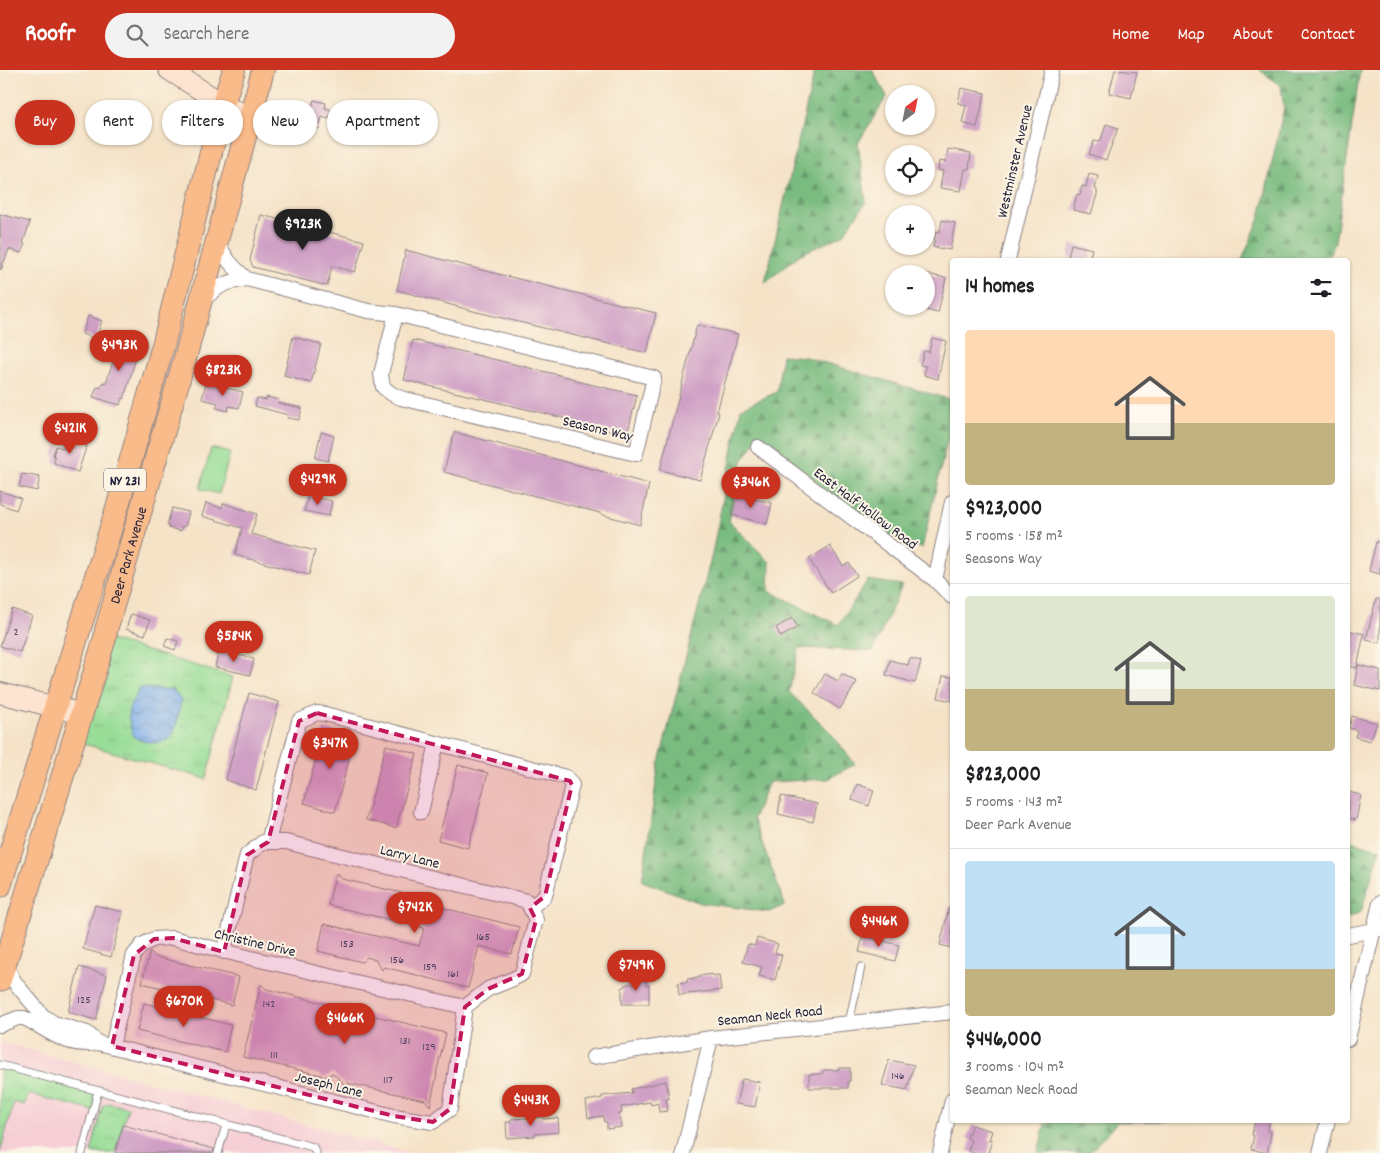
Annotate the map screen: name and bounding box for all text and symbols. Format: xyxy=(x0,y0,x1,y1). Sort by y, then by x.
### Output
search box xyxy=(105,13,455,58)
text: Roofr xyxy=(25,18,75,52)
icon: search xyxy=(123,21,151,49)
text: Search here xyxy=(163,22,249,49)
text: Home xyxy=(1112,23,1149,48)
text: Map xyxy=(1177,23,1205,48)
text: About xyxy=(1233,23,1273,48)
text: Contact xyxy=(1301,23,1355,48)
north arrow xyxy=(885,85,935,135)
map controls xyxy=(885,85,935,315)
chip: Buy xyxy=(15,100,75,145)
chip: Rent xyxy=(85,100,152,145)
chip: Filters xyxy=(162,100,243,145)
chip: New xyxy=(253,100,317,145)
chip: Apartment xyxy=(327,100,438,145)
street label: Westminster Avenue xyxy=(992,102,1040,220)
button: locate xyxy=(885,145,935,195)
button: + xyxy=(885,205,935,255)
pin: $923K xyxy=(268,208,338,251)
text: $923K xyxy=(285,213,321,236)
button: − xyxy=(885,265,935,315)
text: 14 homes xyxy=(965,273,1035,303)
icon: filters xyxy=(1307,274,1335,302)
pin: $493K xyxy=(84,330,154,372)
text: $493K xyxy=(101,334,137,357)
pin: $823K xyxy=(188,354,258,397)
text: $823K xyxy=(205,359,241,382)
icon: home xyxy=(1105,363,1195,453)
street label: Seasons Way xyxy=(560,411,636,449)
pin: $421K xyxy=(35,412,105,455)
text: $421K xyxy=(54,417,86,440)
street label: East Half Hollow Road xyxy=(808,463,922,556)
pin: $429K xyxy=(283,464,353,506)
pin: $346K xyxy=(716,466,786,509)
road number: NY 231 xyxy=(104,468,146,492)
text: $429K xyxy=(300,468,336,491)
text: $346K xyxy=(732,471,770,494)
text: $923,000 xyxy=(965,495,1042,525)
street label: Deer Park Avenue xyxy=(105,504,154,607)
text: 5 rooms · 158 m² xyxy=(965,525,1063,548)
text: Seasons Way xyxy=(965,548,1041,571)
pin: $584K xyxy=(199,620,269,663)
house number: 2 xyxy=(13,624,19,641)
text: $584K xyxy=(216,625,252,648)
icon: home xyxy=(1105,628,1195,718)
pin: $347K xyxy=(295,728,365,770)
text: $347K xyxy=(312,732,348,755)
text: $823,000 xyxy=(965,761,1041,791)
text: 5 rooms · 143 m² xyxy=(965,791,1063,814)
text: Deer Park Avenue xyxy=(965,814,1072,837)
street label: Larry Lane xyxy=(377,840,442,876)
pin: $742K xyxy=(380,892,450,934)
icon: home xyxy=(1105,893,1195,983)
text: $742K xyxy=(397,896,433,919)
pin: $446K xyxy=(844,906,914,948)
text: $446K xyxy=(861,910,897,933)
street label: Christine Drive xyxy=(212,924,298,964)
house number: 165 xyxy=(476,929,490,946)
house number: 153 xyxy=(340,936,354,953)
pin: $749K xyxy=(601,950,671,992)
house number: 156 xyxy=(390,952,404,969)
text: $749K xyxy=(618,954,654,977)
house number: 159 xyxy=(423,959,437,976)
house number: 161 xyxy=(447,966,459,983)
pin: $670K xyxy=(149,986,219,1028)
text: $670K xyxy=(165,990,203,1013)
house number: 125 xyxy=(77,992,91,1009)
house number: 142 xyxy=(263,996,275,1013)
street label: Seaman Neck Road xyxy=(717,1001,824,1033)
pin: $466K xyxy=(310,1002,380,1045)
text: $466K xyxy=(326,1007,364,1030)
text: $446,000 xyxy=(965,1026,1042,1056)
house number: 131 xyxy=(400,1033,410,1050)
house number: 129 xyxy=(422,1039,436,1056)
house number: 111 xyxy=(270,1047,278,1064)
text: 3 rooms · 104 m² xyxy=(965,1056,1064,1079)
street label: Joseph Lane xyxy=(292,1067,365,1105)
house number: 146 xyxy=(891,1068,905,1085)
house number: 117 xyxy=(383,1072,393,1089)
text: Seaman Neck Road xyxy=(965,1079,1078,1102)
pin: $443K xyxy=(496,1084,566,1127)
text: $443K xyxy=(513,1089,549,1112)

